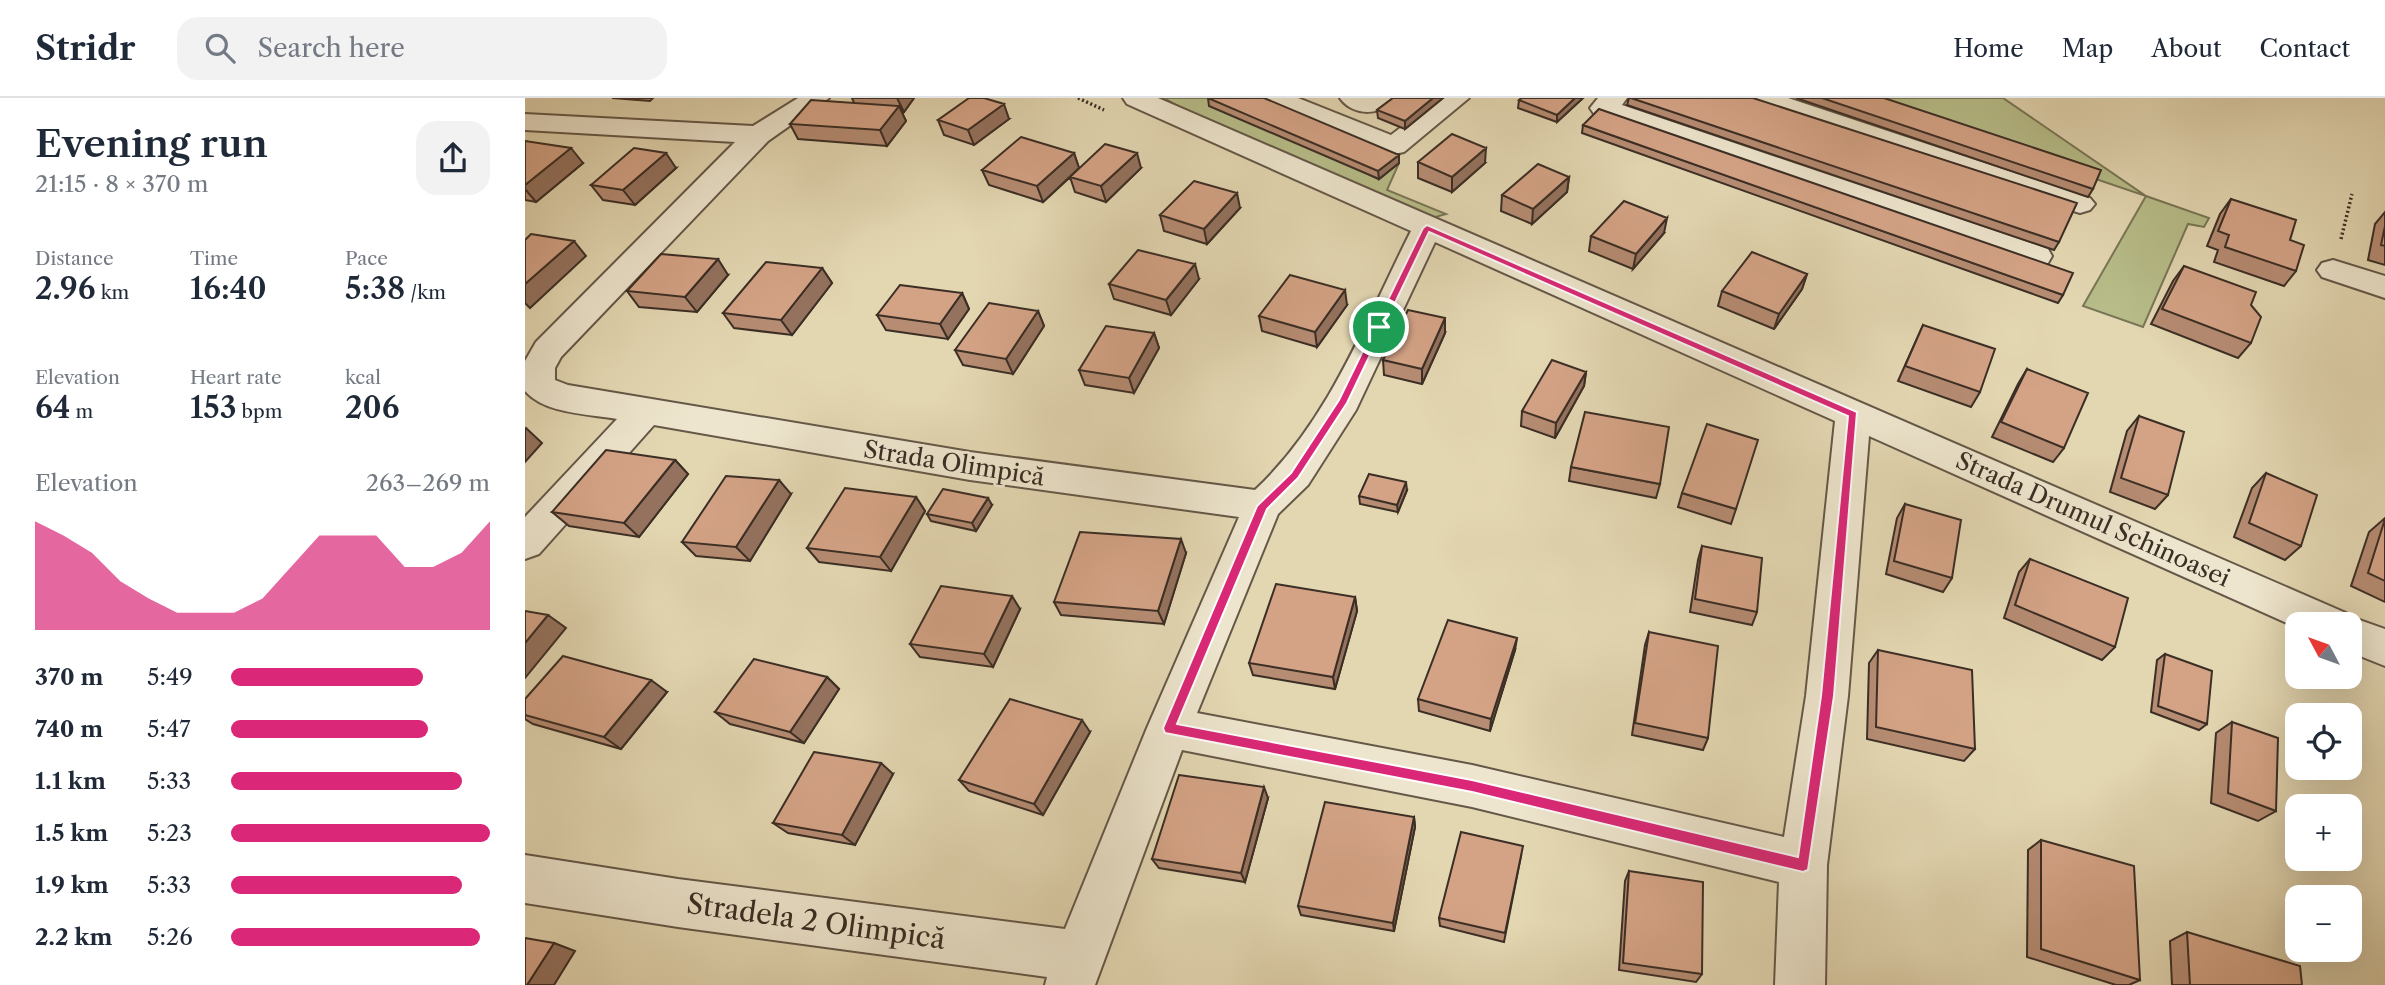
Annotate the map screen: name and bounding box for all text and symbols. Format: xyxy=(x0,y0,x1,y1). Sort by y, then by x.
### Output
search box xyxy=(177,17,667,80)
text: Stridr xyxy=(35,28,135,69)
icon: search xyxy=(201,29,239,67)
text: Search here xyxy=(257,32,405,64)
text: Home xyxy=(1953,34,2024,63)
text: Map xyxy=(2062,34,2113,63)
text: About xyxy=(2151,34,2222,63)
text: Contact xyxy=(2260,34,2350,63)
text: Evening run xyxy=(35,120,268,167)
button: share xyxy=(416,121,490,195)
text: 21:15 · 8 × 370 m xyxy=(35,170,208,198)
text: Distance xyxy=(35,247,114,270)
text: Time xyxy=(190,247,238,270)
text: Pace xyxy=(345,247,388,270)
text: 2.96 xyxy=(35,270,96,307)
text: 16:40 xyxy=(190,270,266,307)
text: 5:38 xyxy=(345,270,405,307)
text: km xyxy=(96,281,129,304)
text: /km xyxy=(405,281,446,304)
pin xyxy=(1349,297,1409,357)
icon: arrive xyxy=(1360,308,1398,346)
text: Elevation xyxy=(35,366,120,389)
text: Heart rate xyxy=(190,366,282,389)
text: kcal xyxy=(345,366,381,389)
text: 64 xyxy=(35,389,70,426)
text: 153 xyxy=(190,389,236,426)
text: 206 xyxy=(345,389,399,426)
text: m xyxy=(70,400,93,423)
text: bpm xyxy=(236,400,282,423)
street label: Strada Olimpică xyxy=(861,434,1047,492)
street label: Strada Drumul Schinoasei xyxy=(1952,445,2234,593)
text: Elevation xyxy=(35,469,138,497)
text: 263–269 m xyxy=(366,469,490,497)
north arrow xyxy=(2285,612,2363,690)
map controls xyxy=(2285,612,2362,962)
text: 370 m xyxy=(35,663,103,691)
text: 5:49 xyxy=(147,663,193,691)
button: locate xyxy=(2285,703,2362,780)
text: 740 m xyxy=(35,715,103,743)
text: 5:47 xyxy=(147,715,191,743)
text: 1.1 km xyxy=(35,767,106,795)
text: 5:33 xyxy=(147,767,191,795)
button: + xyxy=(2285,794,2362,871)
text: 1.5 km xyxy=(35,819,108,847)
text: 5:23 xyxy=(147,819,192,847)
text: 1.9 km xyxy=(35,871,109,899)
text: 5:33 xyxy=(147,871,191,899)
button: − xyxy=(2285,885,2362,962)
street label: Stradela 2 Olimpică xyxy=(684,886,948,956)
text: 2.2 km xyxy=(35,923,112,951)
text: 5:26 xyxy=(147,923,193,951)

